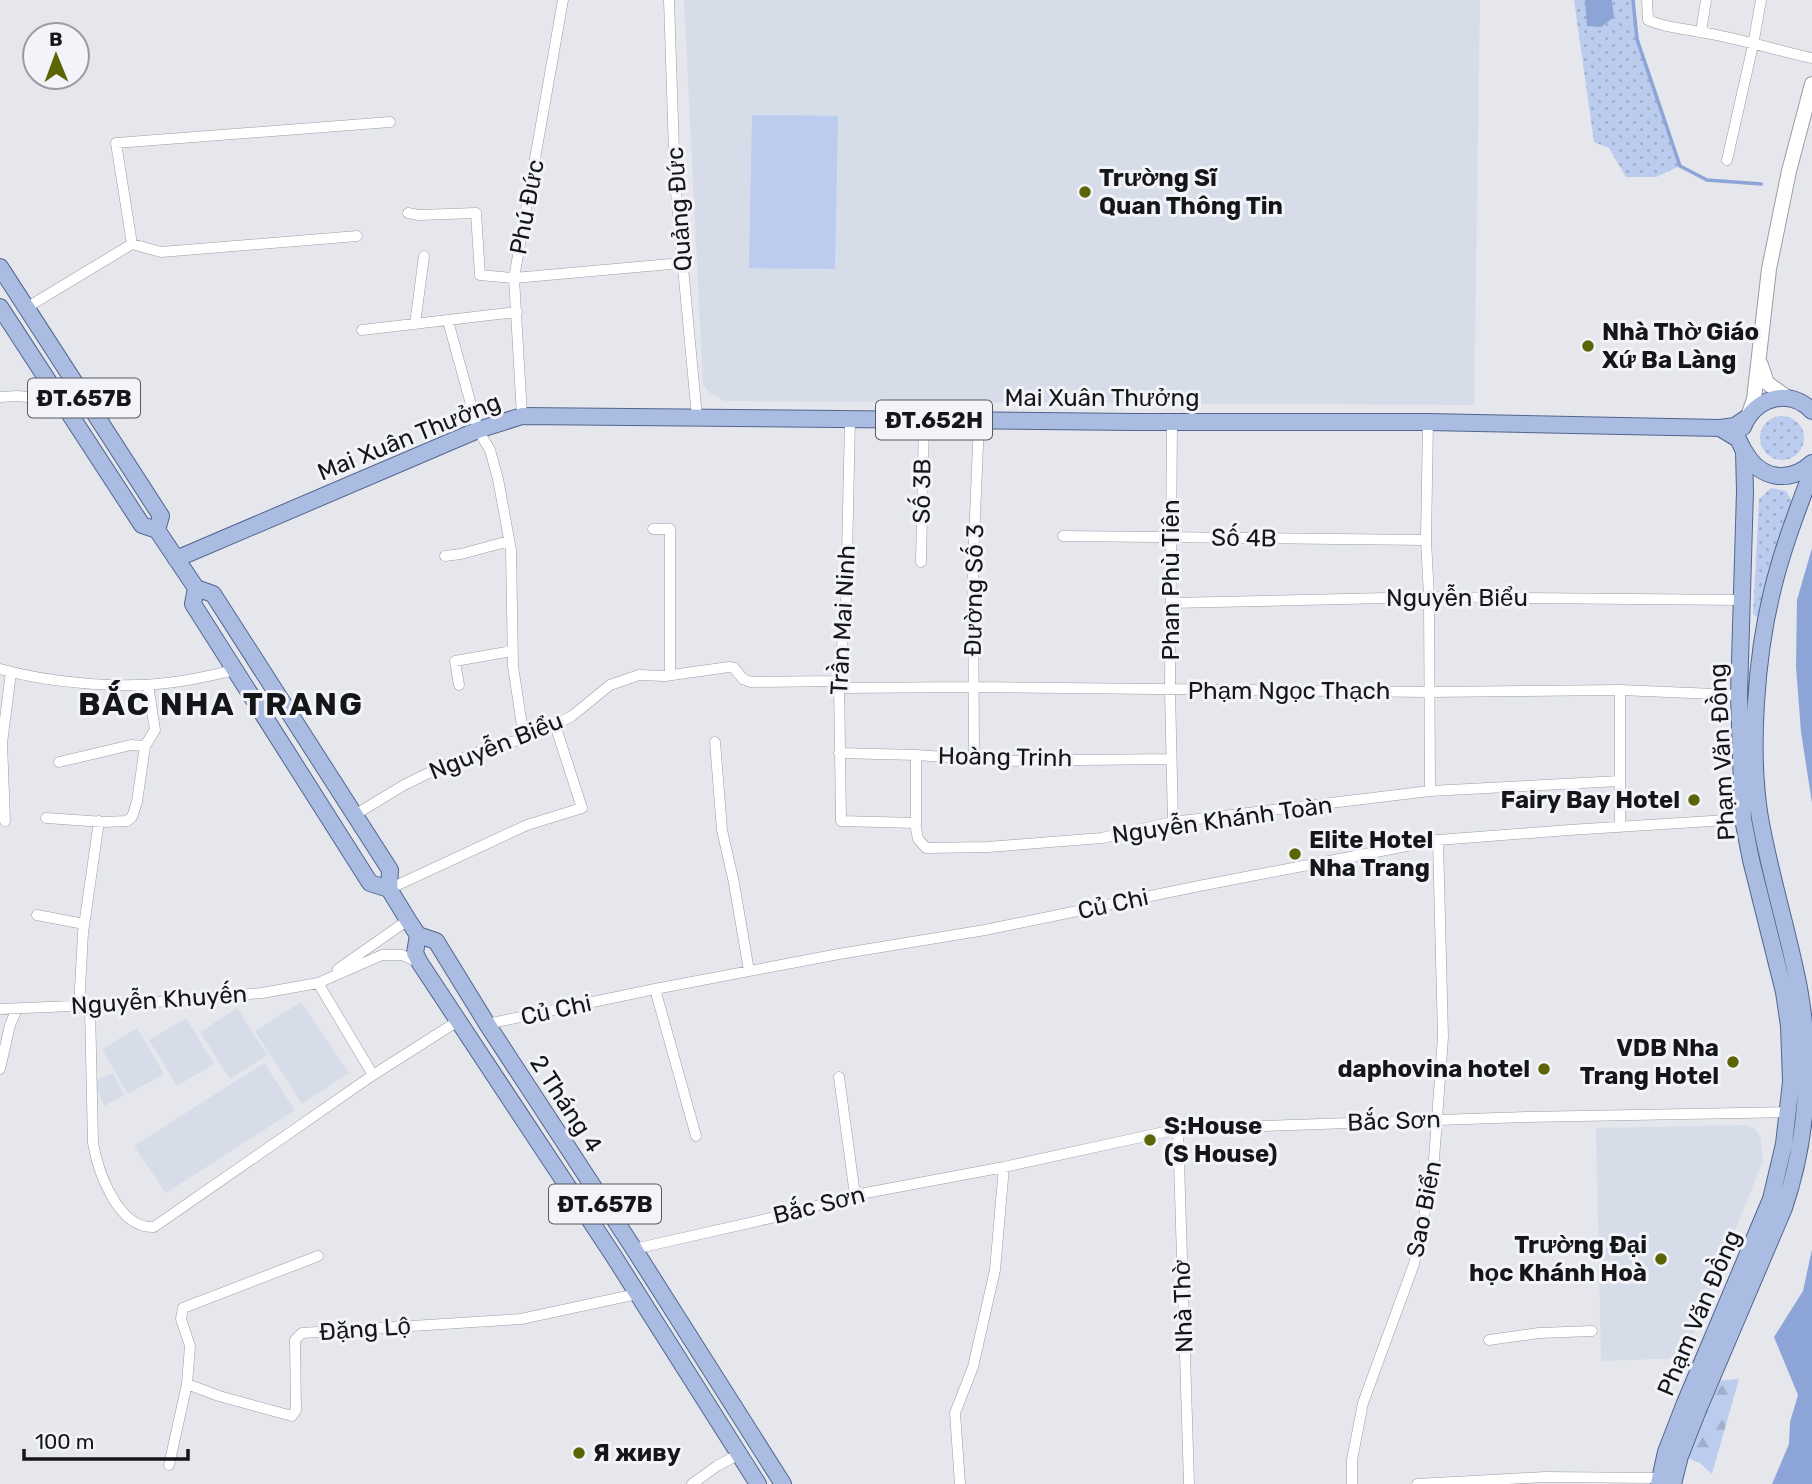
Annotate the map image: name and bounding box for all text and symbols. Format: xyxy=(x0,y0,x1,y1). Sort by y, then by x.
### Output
north arrow xyxy=(21,21,91,91)
text: B xyxy=(49,28,63,51)
street label: Quảng Đức xyxy=(661,146,697,272)
street label: Phú Đức xyxy=(504,157,550,257)
place label: Trường Sĩ Quan Thông Tin xyxy=(1099,164,1283,220)
marker: Trường Sĩ Quan Thông Tin xyxy=(1077,184,1093,200)
place label: Nhà Thờ Giáo Xứ Ba Làng xyxy=(1602,318,1759,374)
marker: Nhà Thờ Giáo Xứ Ba Làng xyxy=(1580,338,1596,354)
road number: ĐT.657B xyxy=(28,378,140,418)
street label: Mai Xuân Thưởng xyxy=(1005,384,1199,412)
street label: Mai Xuân Thưởng xyxy=(313,388,505,486)
road number: ĐT.652H xyxy=(876,400,992,440)
street label: Số 3B xyxy=(905,458,937,524)
street label: Phan Phù Tiên xyxy=(1157,499,1185,661)
street label: Số 4B xyxy=(1211,521,1277,553)
street label: Đường Số 3 xyxy=(957,524,989,656)
street label: Trần Mai Ninh xyxy=(823,544,861,696)
street label: Nguyễn Biểu xyxy=(1386,584,1528,612)
street label: Phạm Văn Đồng xyxy=(1701,663,1741,841)
street label: Phạm Ngọc Thạch xyxy=(1188,677,1390,705)
district label: BẮC NHA TRANG xyxy=(78,680,364,723)
street label: Nguyễn Biểu xyxy=(425,706,567,786)
street label: Hoàng Trinh xyxy=(938,742,1072,772)
place label: Fairy Bay Hotel xyxy=(1501,786,1680,814)
street label: Nguyễn Khánh Toàn xyxy=(1110,791,1334,849)
marker: Fairy Bay Hotel xyxy=(1686,792,1702,808)
place label: Elite Hotel Nha Trang xyxy=(1309,826,1433,882)
marker: Elite Hotel Nha Trang xyxy=(1287,846,1303,862)
street label: Củ Chi xyxy=(1075,883,1151,925)
street label: Nguyễn Khuyến xyxy=(70,978,248,1020)
street label: Củ Chi xyxy=(518,989,594,1031)
place label: VDB Nha Trang Hotel xyxy=(1580,1034,1719,1090)
street label: 2 Tháng 4 xyxy=(524,1050,608,1158)
marker: VDB Nha Trang Hotel xyxy=(1725,1054,1741,1070)
place label: daphovina hotel xyxy=(1337,1055,1530,1083)
marker: daphovina hotel xyxy=(1536,1061,1552,1077)
street label: Bắc Sơn xyxy=(1347,1103,1441,1137)
place label: S:House (S House) xyxy=(1164,1112,1277,1168)
marker: S:House (S House) xyxy=(1142,1132,1158,1148)
street label: Sao Biển xyxy=(1401,1158,1447,1260)
street label: Bắc Sơn xyxy=(770,1178,868,1230)
road number: ĐT.657B xyxy=(549,1184,661,1224)
street label: Phạm Văn Đồng xyxy=(1650,1225,1747,1400)
place label: Trường Đại học Khánh Hoà xyxy=(1469,1231,1647,1287)
marker: Trường Đại học Khánh Hoà xyxy=(1653,1251,1669,1267)
street label: Nhà Thờ xyxy=(1167,1258,1199,1353)
street label: Đặng Lộ xyxy=(318,1312,412,1346)
scale bar xyxy=(24,1418,189,1462)
text: 100 m xyxy=(35,1429,94,1454)
place label: Я живу xyxy=(593,1439,681,1467)
marker: Я живу xyxy=(571,1445,587,1461)

